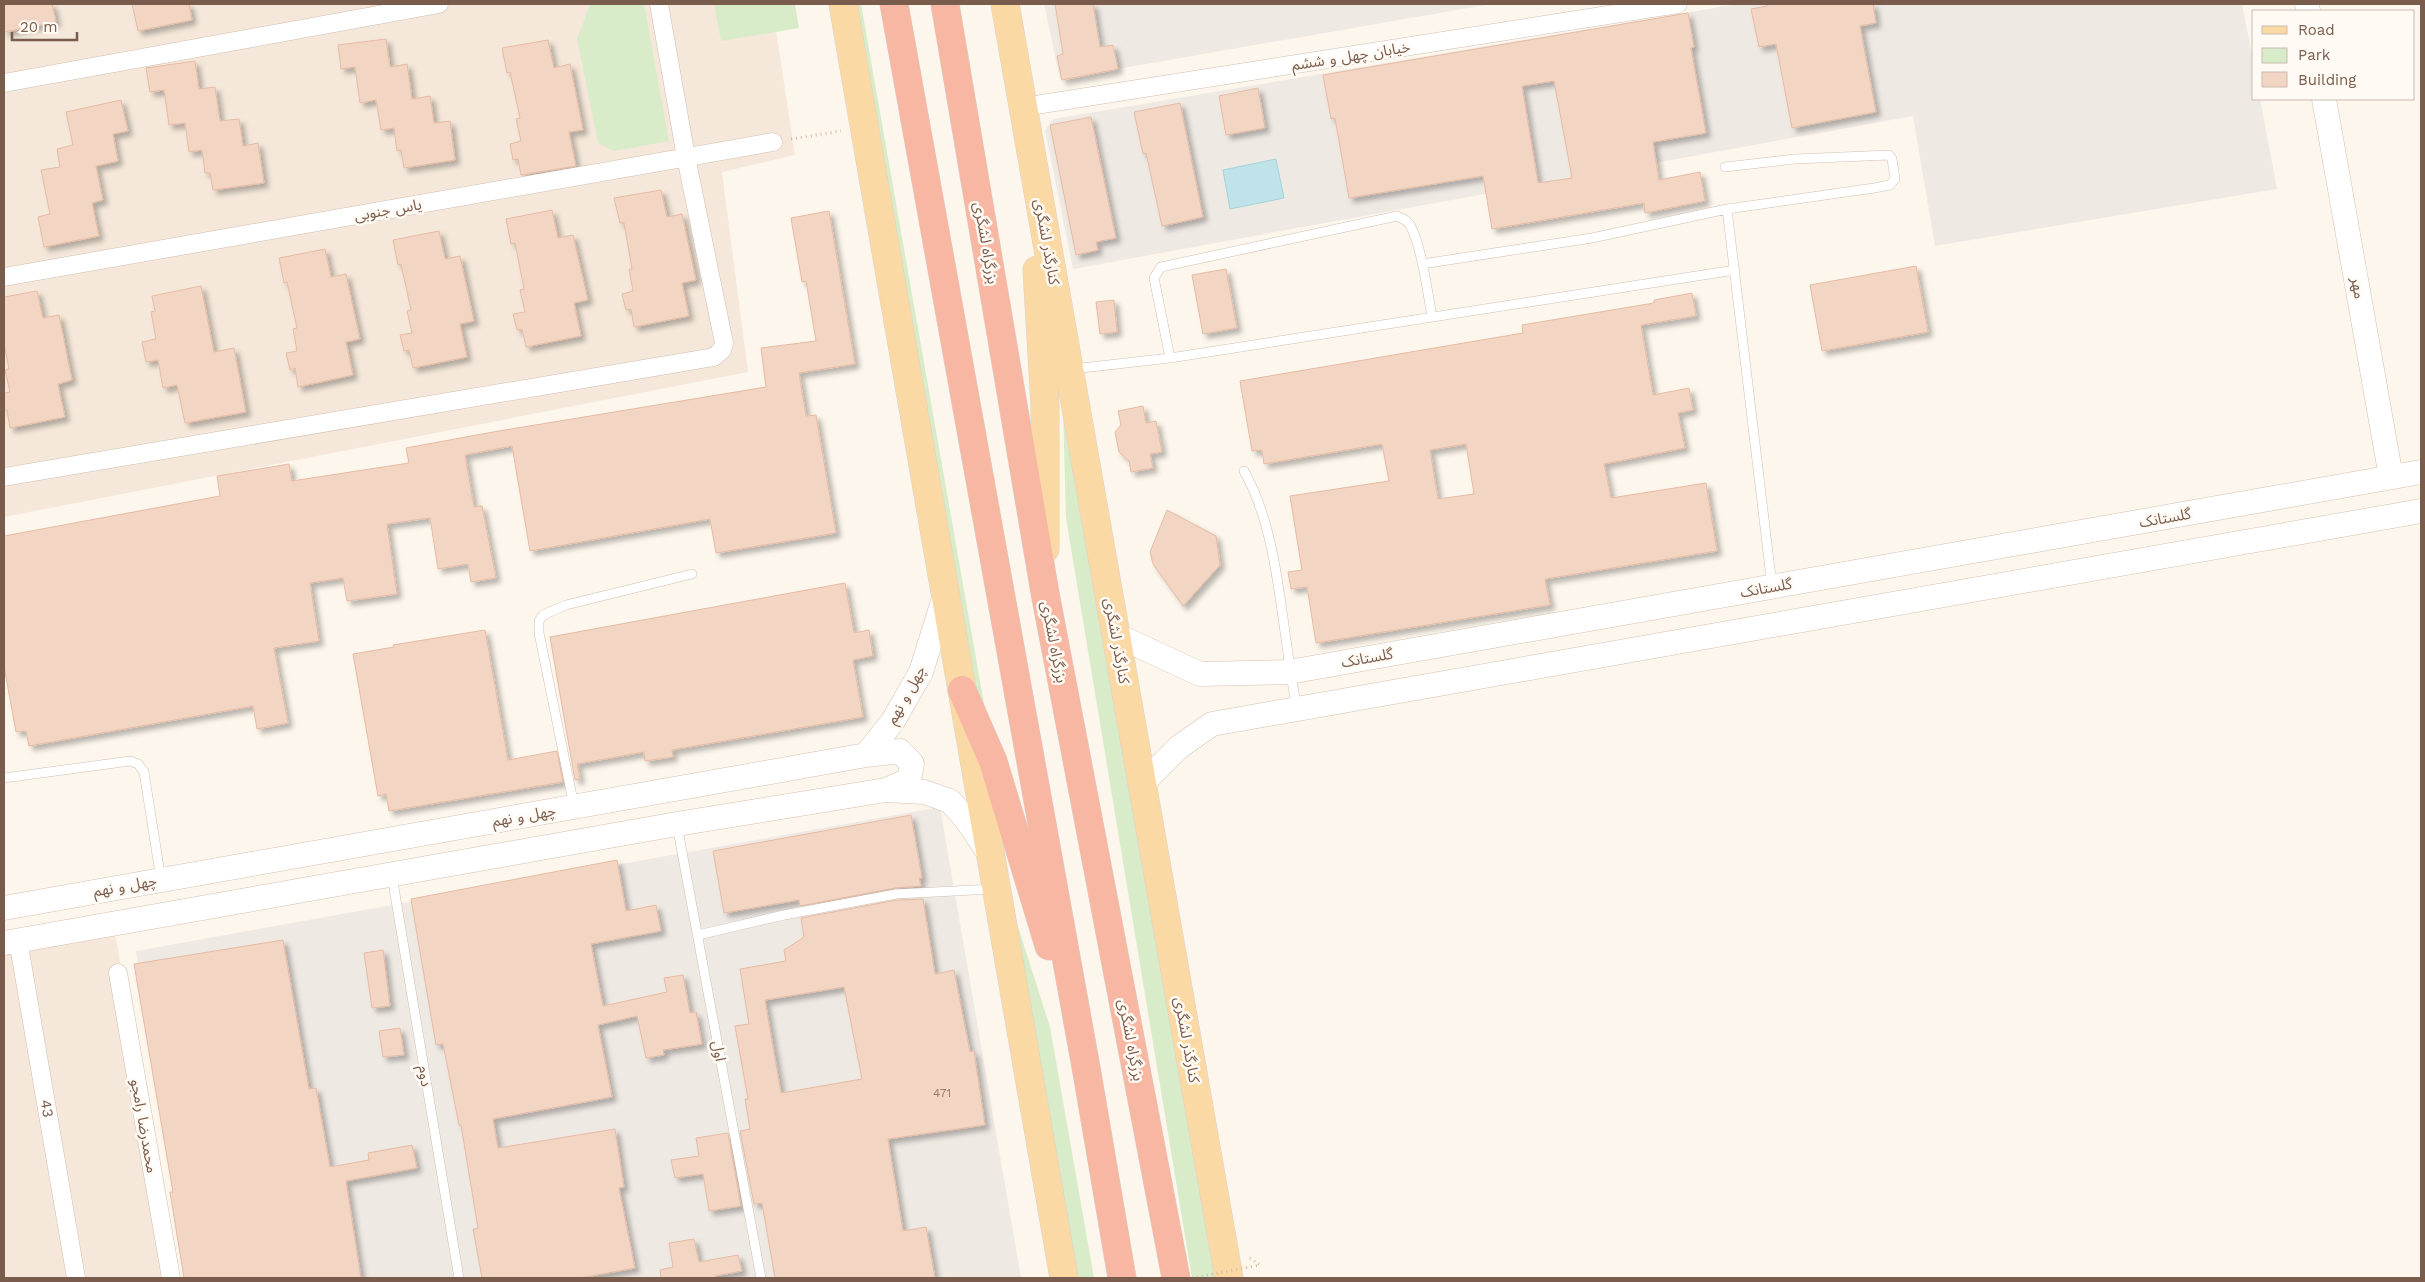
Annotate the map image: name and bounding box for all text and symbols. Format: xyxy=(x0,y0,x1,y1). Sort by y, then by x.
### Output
scale bar xyxy=(12,10,78,42)
legend xyxy=(2252,10,2415,100)
text: 20 m xyxy=(20,18,58,36)
text: Road xyxy=(2298,21,2335,39)
street label: خیابان چهل و ششم xyxy=(1290,38,1412,76)
text: Park xyxy=(2298,46,2331,64)
text: Building xyxy=(2298,71,2356,89)
street label: یاس جنوبی xyxy=(353,195,423,225)
street label: کنارگذر لشگری xyxy=(1031,198,1064,287)
street label: بزرگراه لشگری xyxy=(970,201,1002,285)
street label: مهر xyxy=(2347,275,2369,300)
street label: گلستانک xyxy=(2138,504,2193,531)
street label: گلستانک xyxy=(1739,574,1794,601)
street label: کنارگذر لشگری xyxy=(1101,597,1134,686)
street label: بزرگراه لشگری xyxy=(1037,600,1071,684)
street label: گلستانک xyxy=(1340,644,1395,671)
street label: چهل و نهم xyxy=(883,662,931,728)
street label: چهل و نهم xyxy=(491,802,558,832)
street label: چهل و نهم xyxy=(92,872,159,902)
street label: کنارگذر لشگری xyxy=(1171,996,1204,1085)
street label: بزرگراه لشگری xyxy=(1114,998,1148,1082)
street label: اول xyxy=(708,1039,730,1063)
street label: دوم xyxy=(412,1064,436,1088)
street label: محمدرضا رامجو xyxy=(127,1077,161,1175)
house number: 471 xyxy=(933,1086,951,1100)
street label: 43 xyxy=(37,1098,57,1119)

